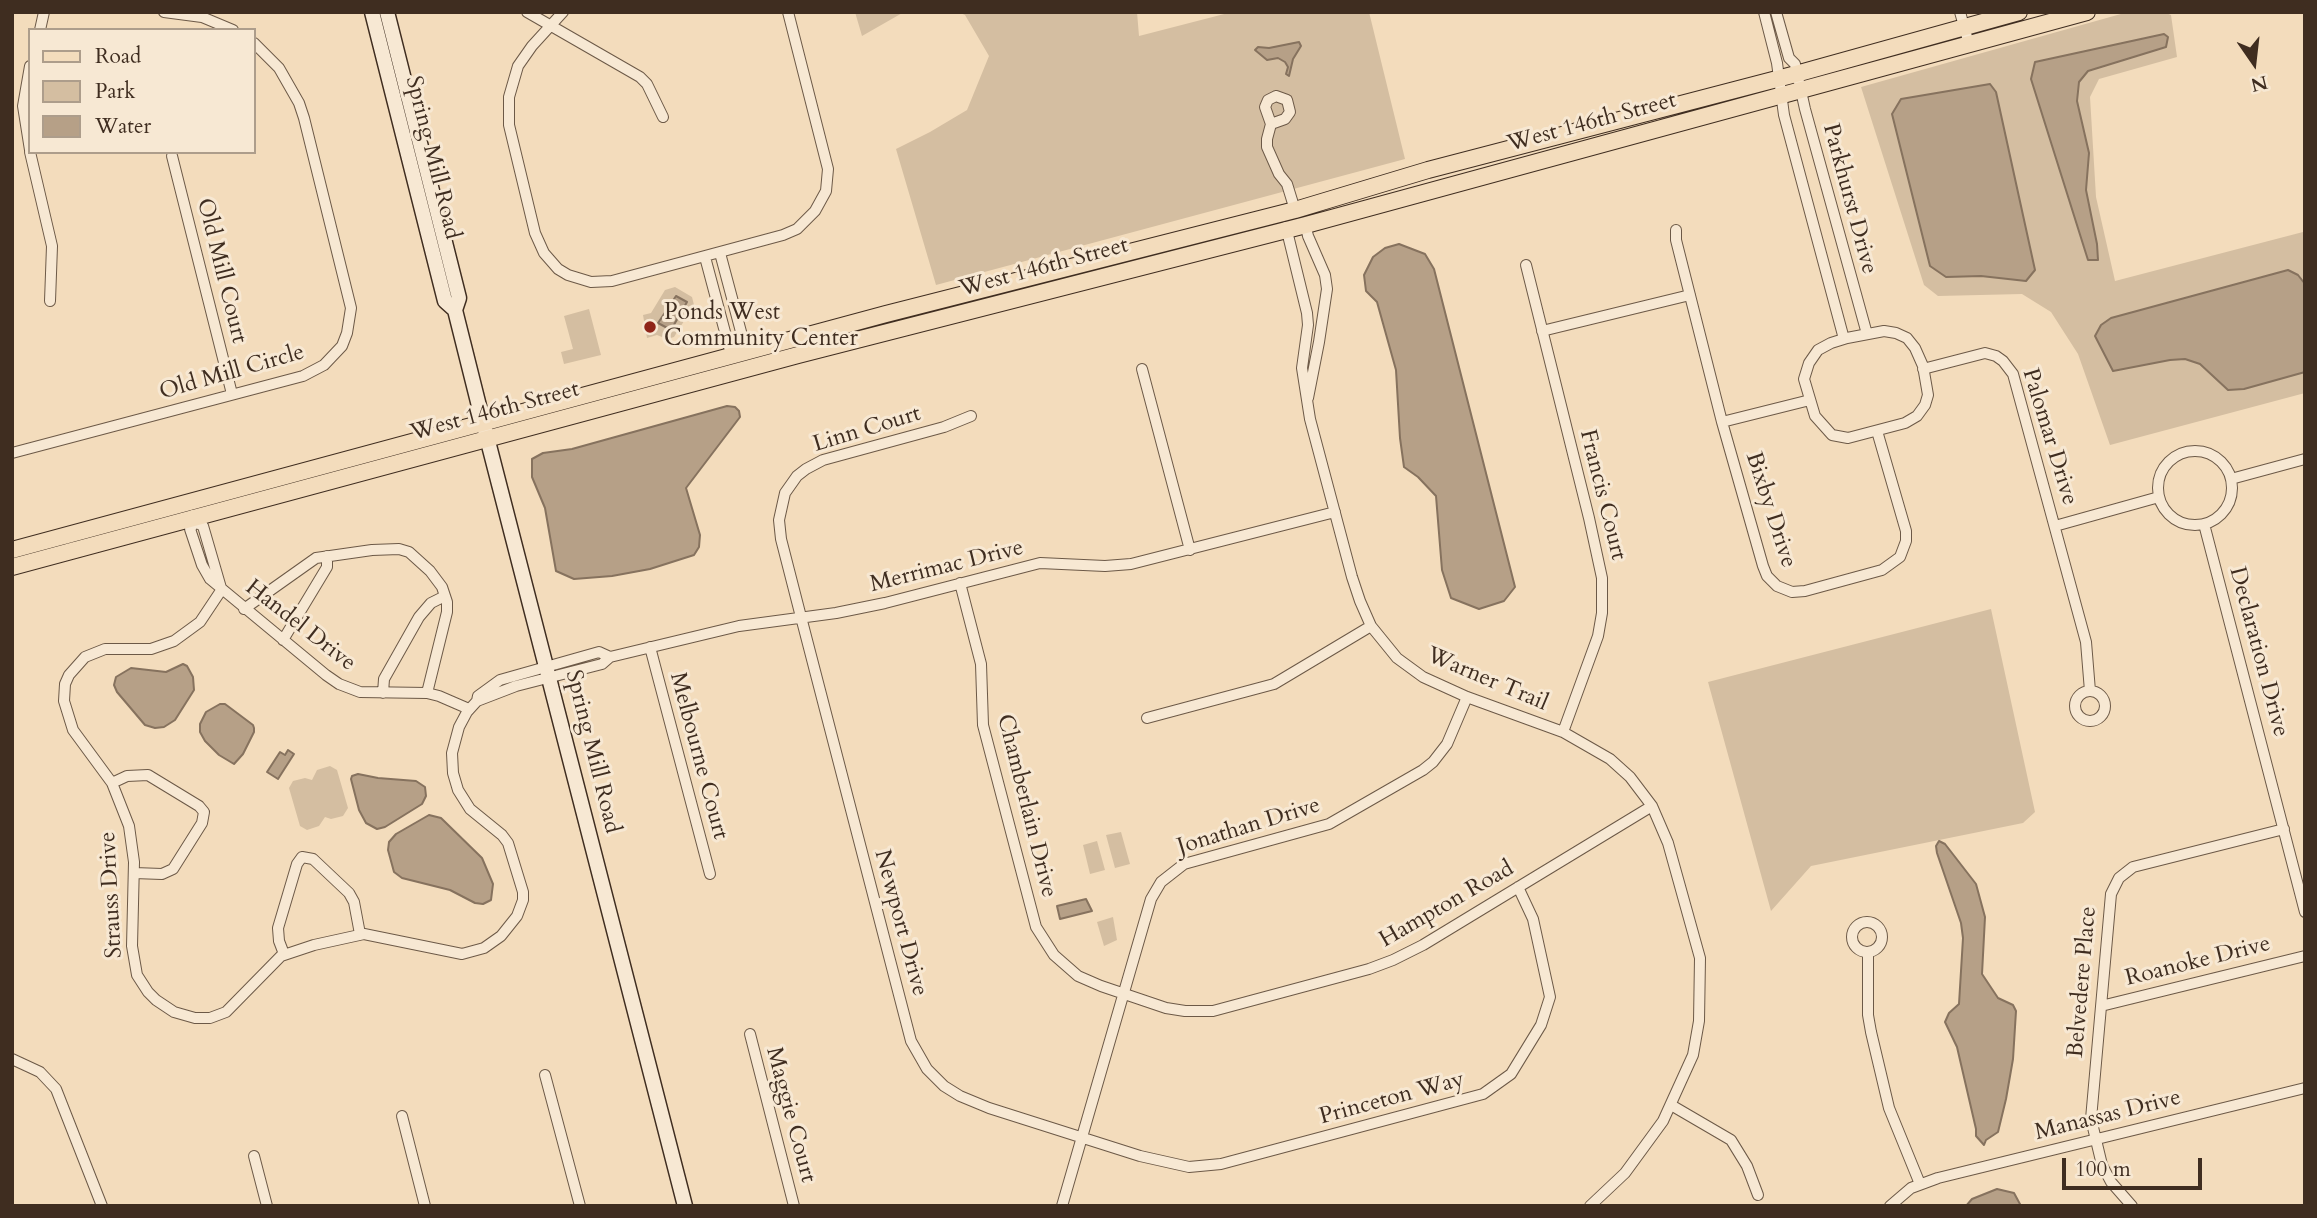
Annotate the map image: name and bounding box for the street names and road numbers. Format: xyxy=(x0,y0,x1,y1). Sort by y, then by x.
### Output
street label: Spring Mill Road xyxy=(398,73,466,243)
street label: West 146th Street xyxy=(1505,87,1679,159)
street label: Parkhurst Drive xyxy=(1816,121,1882,277)
street label: Old Mill Court xyxy=(190,196,252,346)
street label: West 146th Street xyxy=(957,232,1131,304)
street label: Old Mill Circle xyxy=(156,339,308,407)
street label: Palomar Drive xyxy=(2015,365,2083,509)
street label: West 146th Street xyxy=(408,376,582,448)
street label: Linn Court xyxy=(810,401,924,459)
street label: Francis Court xyxy=(1572,427,1632,563)
street label: Bixby Drive xyxy=(1738,449,1802,571)
street label: Merrimac Drive xyxy=(867,535,1027,599)
street label: Declaration Drive xyxy=(2222,564,2294,740)
street label: Handel Drive xyxy=(239,574,361,678)
street label: Warner Trail xyxy=(1422,642,1552,718)
street label: Spring Mill Road xyxy=(558,667,626,837)
street label: Melbourne Court xyxy=(662,669,734,843)
street label: Chamberlain Drive xyxy=(990,711,1062,901)
street label: Jonathan Drive xyxy=(1174,792,1324,862)
street label: Strauss Drive xyxy=(95,831,129,959)
street label: Newport Drive xyxy=(867,847,933,999)
street label: Hampton Road xyxy=(1375,855,1519,955)
street label: Belvedere Place xyxy=(2063,905,2103,1059)
street label: Roanoke Drive xyxy=(2123,931,2273,993)
street label: Maggie Court xyxy=(759,1044,821,1186)
street label: Princeton Way xyxy=(1317,1066,1467,1132)
street label: Manassas Drive xyxy=(2032,1085,2184,1147)

